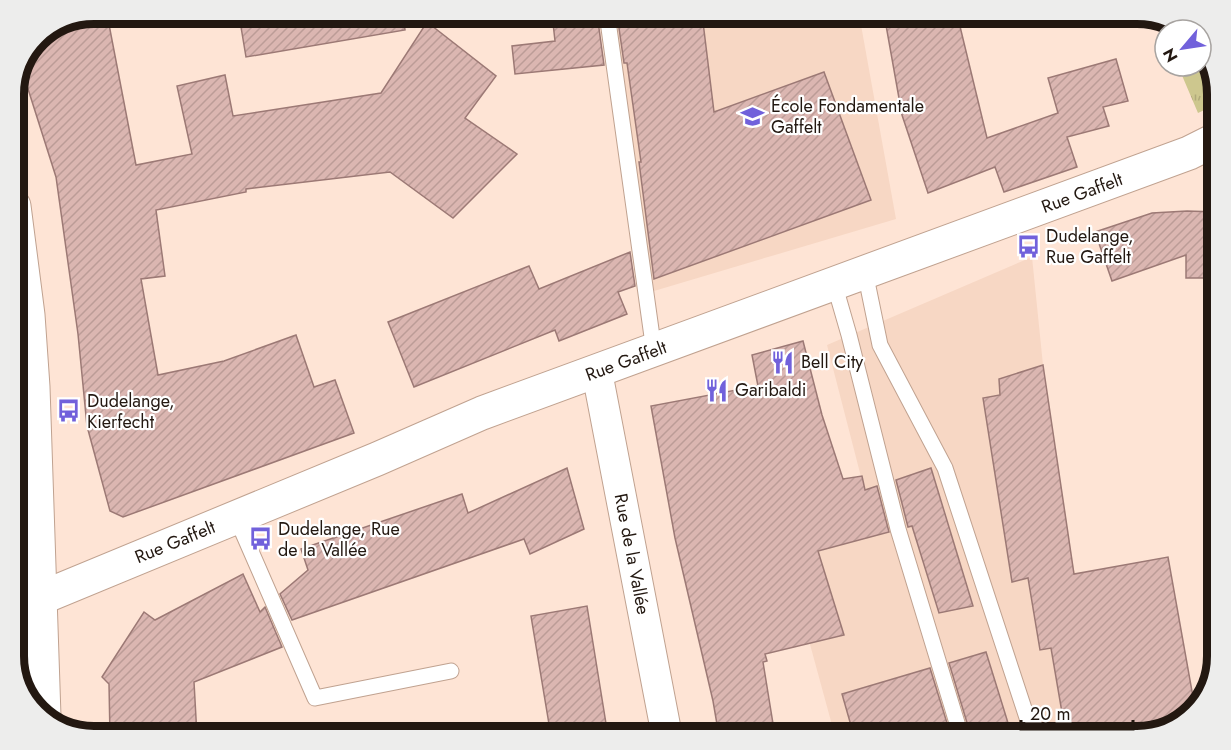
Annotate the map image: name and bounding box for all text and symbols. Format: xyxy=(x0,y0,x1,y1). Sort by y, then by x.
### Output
north arrow xyxy=(1153,18,1213,78)
text: N xyxy=(1157,44,1183,66)
place label: École Fondamentale Gaffelt xyxy=(771,93,924,140)
school or university icon: École Fondamentale Gaffelt xyxy=(740,103,766,129)
street label: Rue Gaffelt xyxy=(1038,166,1127,220)
place label: Dudelange, Rue Gaffelt xyxy=(1046,223,1134,270)
bus stop icon: Dudelange, Rue Gaffelt xyxy=(1015,233,1041,259)
street label: Rue Gaffelt xyxy=(582,334,671,388)
restaurant icon: Bell City xyxy=(770,349,796,375)
place label: Bell City xyxy=(801,349,863,375)
restaurant icon: Garibaldi xyxy=(704,377,730,403)
place label: Garibaldi xyxy=(735,377,806,403)
place label: Dudelange, Kierfecht xyxy=(87,388,175,435)
bus stop icon: Dudelange, Kierfecht xyxy=(56,398,82,424)
street label: Rue de la Vallée xyxy=(608,491,656,617)
street label: Rue Gaffelt xyxy=(131,514,220,570)
place label: Dudelange, Rue de la Vallée xyxy=(278,516,400,563)
bus stop icon: Dudelange, Rue de la Vallée xyxy=(247,526,273,552)
scale bar xyxy=(1021,693,1134,731)
text: 20 m xyxy=(1030,701,1070,727)

